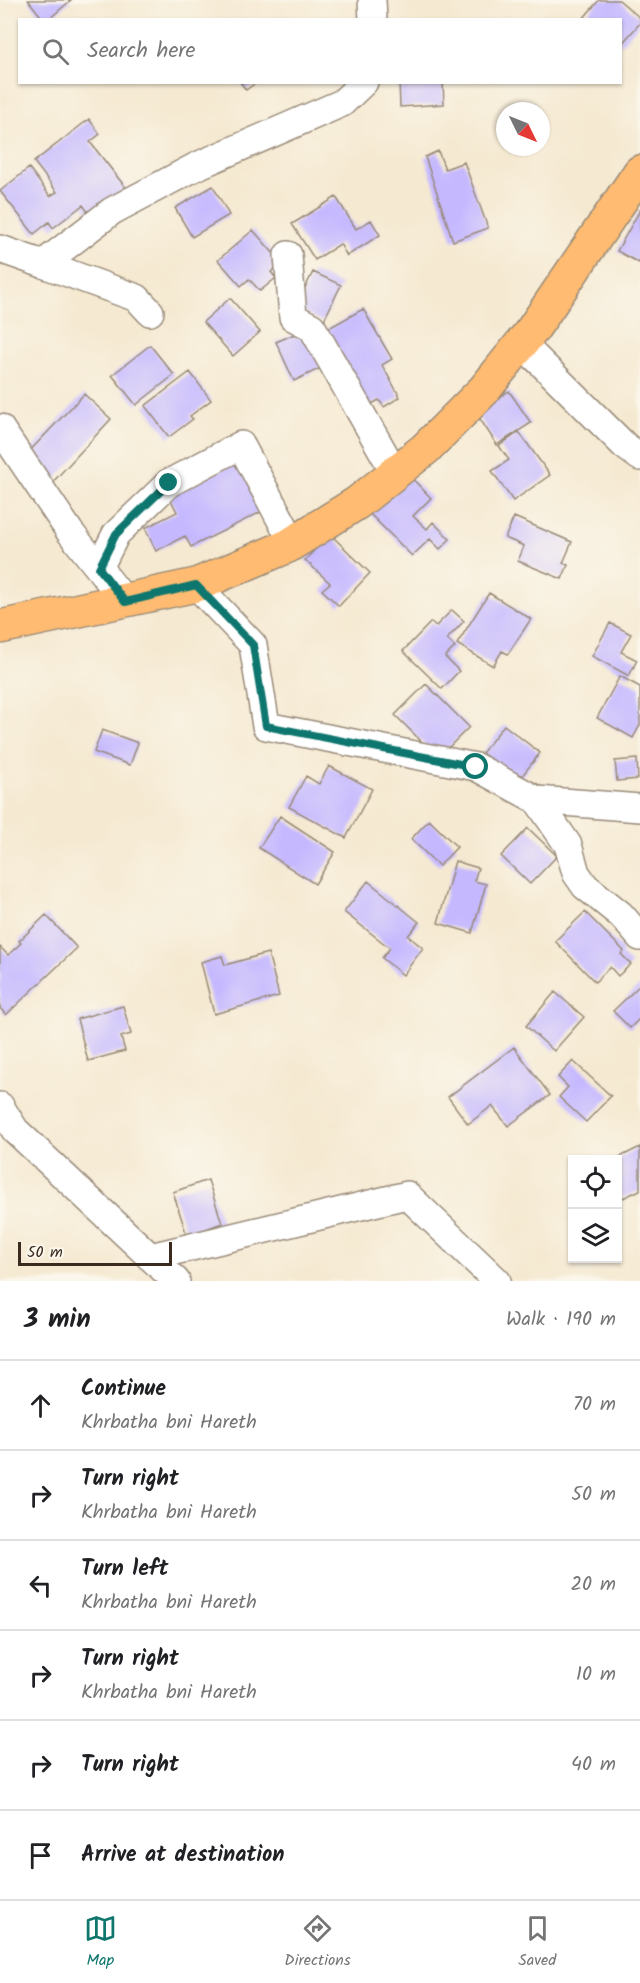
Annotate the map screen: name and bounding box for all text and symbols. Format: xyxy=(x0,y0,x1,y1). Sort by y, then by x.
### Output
search box xyxy=(18,18,622,84)
text: Search here xyxy=(87,34,195,69)
icon: search xyxy=(39,35,72,68)
north arrow xyxy=(496,102,550,156)
route end xyxy=(155,469,181,495)
route start xyxy=(462,753,488,779)
map controls xyxy=(568,1155,622,1263)
button: locate xyxy=(568,1155,622,1209)
button: layers xyxy=(568,1209,622,1263)
scale bar xyxy=(18,1239,172,1266)
text: 50 m xyxy=(27,1240,63,1265)
text: 3 min xyxy=(24,1299,91,1341)
text: Walk · 190 m xyxy=(506,1304,616,1336)
text: Continue xyxy=(81,1372,166,1407)
icon: ahead xyxy=(24,1389,57,1422)
text: 70 m xyxy=(573,1389,616,1421)
text: Khrbatha bni Hareth xyxy=(81,1407,257,1439)
text: Turn right xyxy=(81,1462,179,1497)
icon: right xyxy=(24,1479,57,1512)
text: 50 m xyxy=(571,1479,616,1511)
text: Khrbatha bni Hareth xyxy=(81,1497,257,1529)
text: Turn left xyxy=(81,1552,168,1587)
icon: left xyxy=(24,1569,57,1602)
text: 20 m xyxy=(570,1569,616,1601)
text: Khrbatha bni Hareth xyxy=(81,1587,257,1619)
text: Turn right xyxy=(81,1642,179,1677)
icon: right xyxy=(24,1659,57,1692)
text: 10 m xyxy=(576,1659,616,1691)
text: Khrbatha bni Hareth xyxy=(81,1677,257,1709)
text: Turn right xyxy=(81,1748,179,1783)
icon: right xyxy=(24,1749,57,1782)
text: 40 m xyxy=(571,1749,616,1781)
text: Arrive at destination xyxy=(81,1838,284,1873)
icon: arrive xyxy=(24,1839,57,1872)
tab: Map xyxy=(84,1912,117,1973)
tab: Directions xyxy=(284,1912,351,1973)
tab: Saved xyxy=(518,1912,556,1973)

